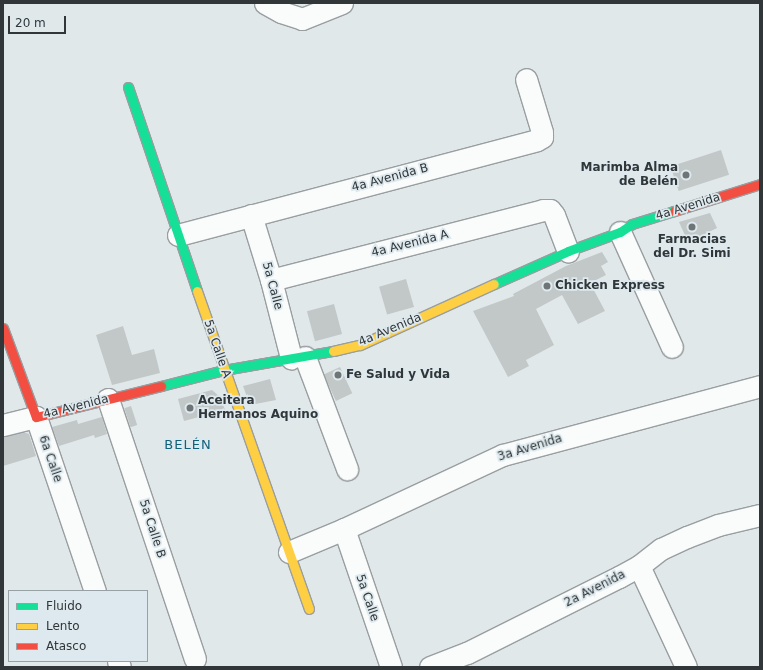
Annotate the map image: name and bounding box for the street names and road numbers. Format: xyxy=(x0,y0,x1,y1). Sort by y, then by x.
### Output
street label: 4a Avenida B xyxy=(350,161,430,195)
street label: 4a Avenida xyxy=(654,190,722,224)
street label: 4a Avenida A xyxy=(370,227,450,261)
street label: 5a Calle xyxy=(259,261,285,311)
street label: 4a Avenida xyxy=(356,310,424,350)
street label: 5a Calle A xyxy=(200,318,234,380)
street label: 4a Avenida xyxy=(42,392,110,422)
street label: 3a Avenida xyxy=(496,431,564,465)
street label: 6a Calle xyxy=(35,434,65,484)
street label: 5a Calle B xyxy=(136,498,168,560)
street label: 2a Avenida xyxy=(562,567,628,611)
street label: 5a Calle xyxy=(352,573,382,623)

